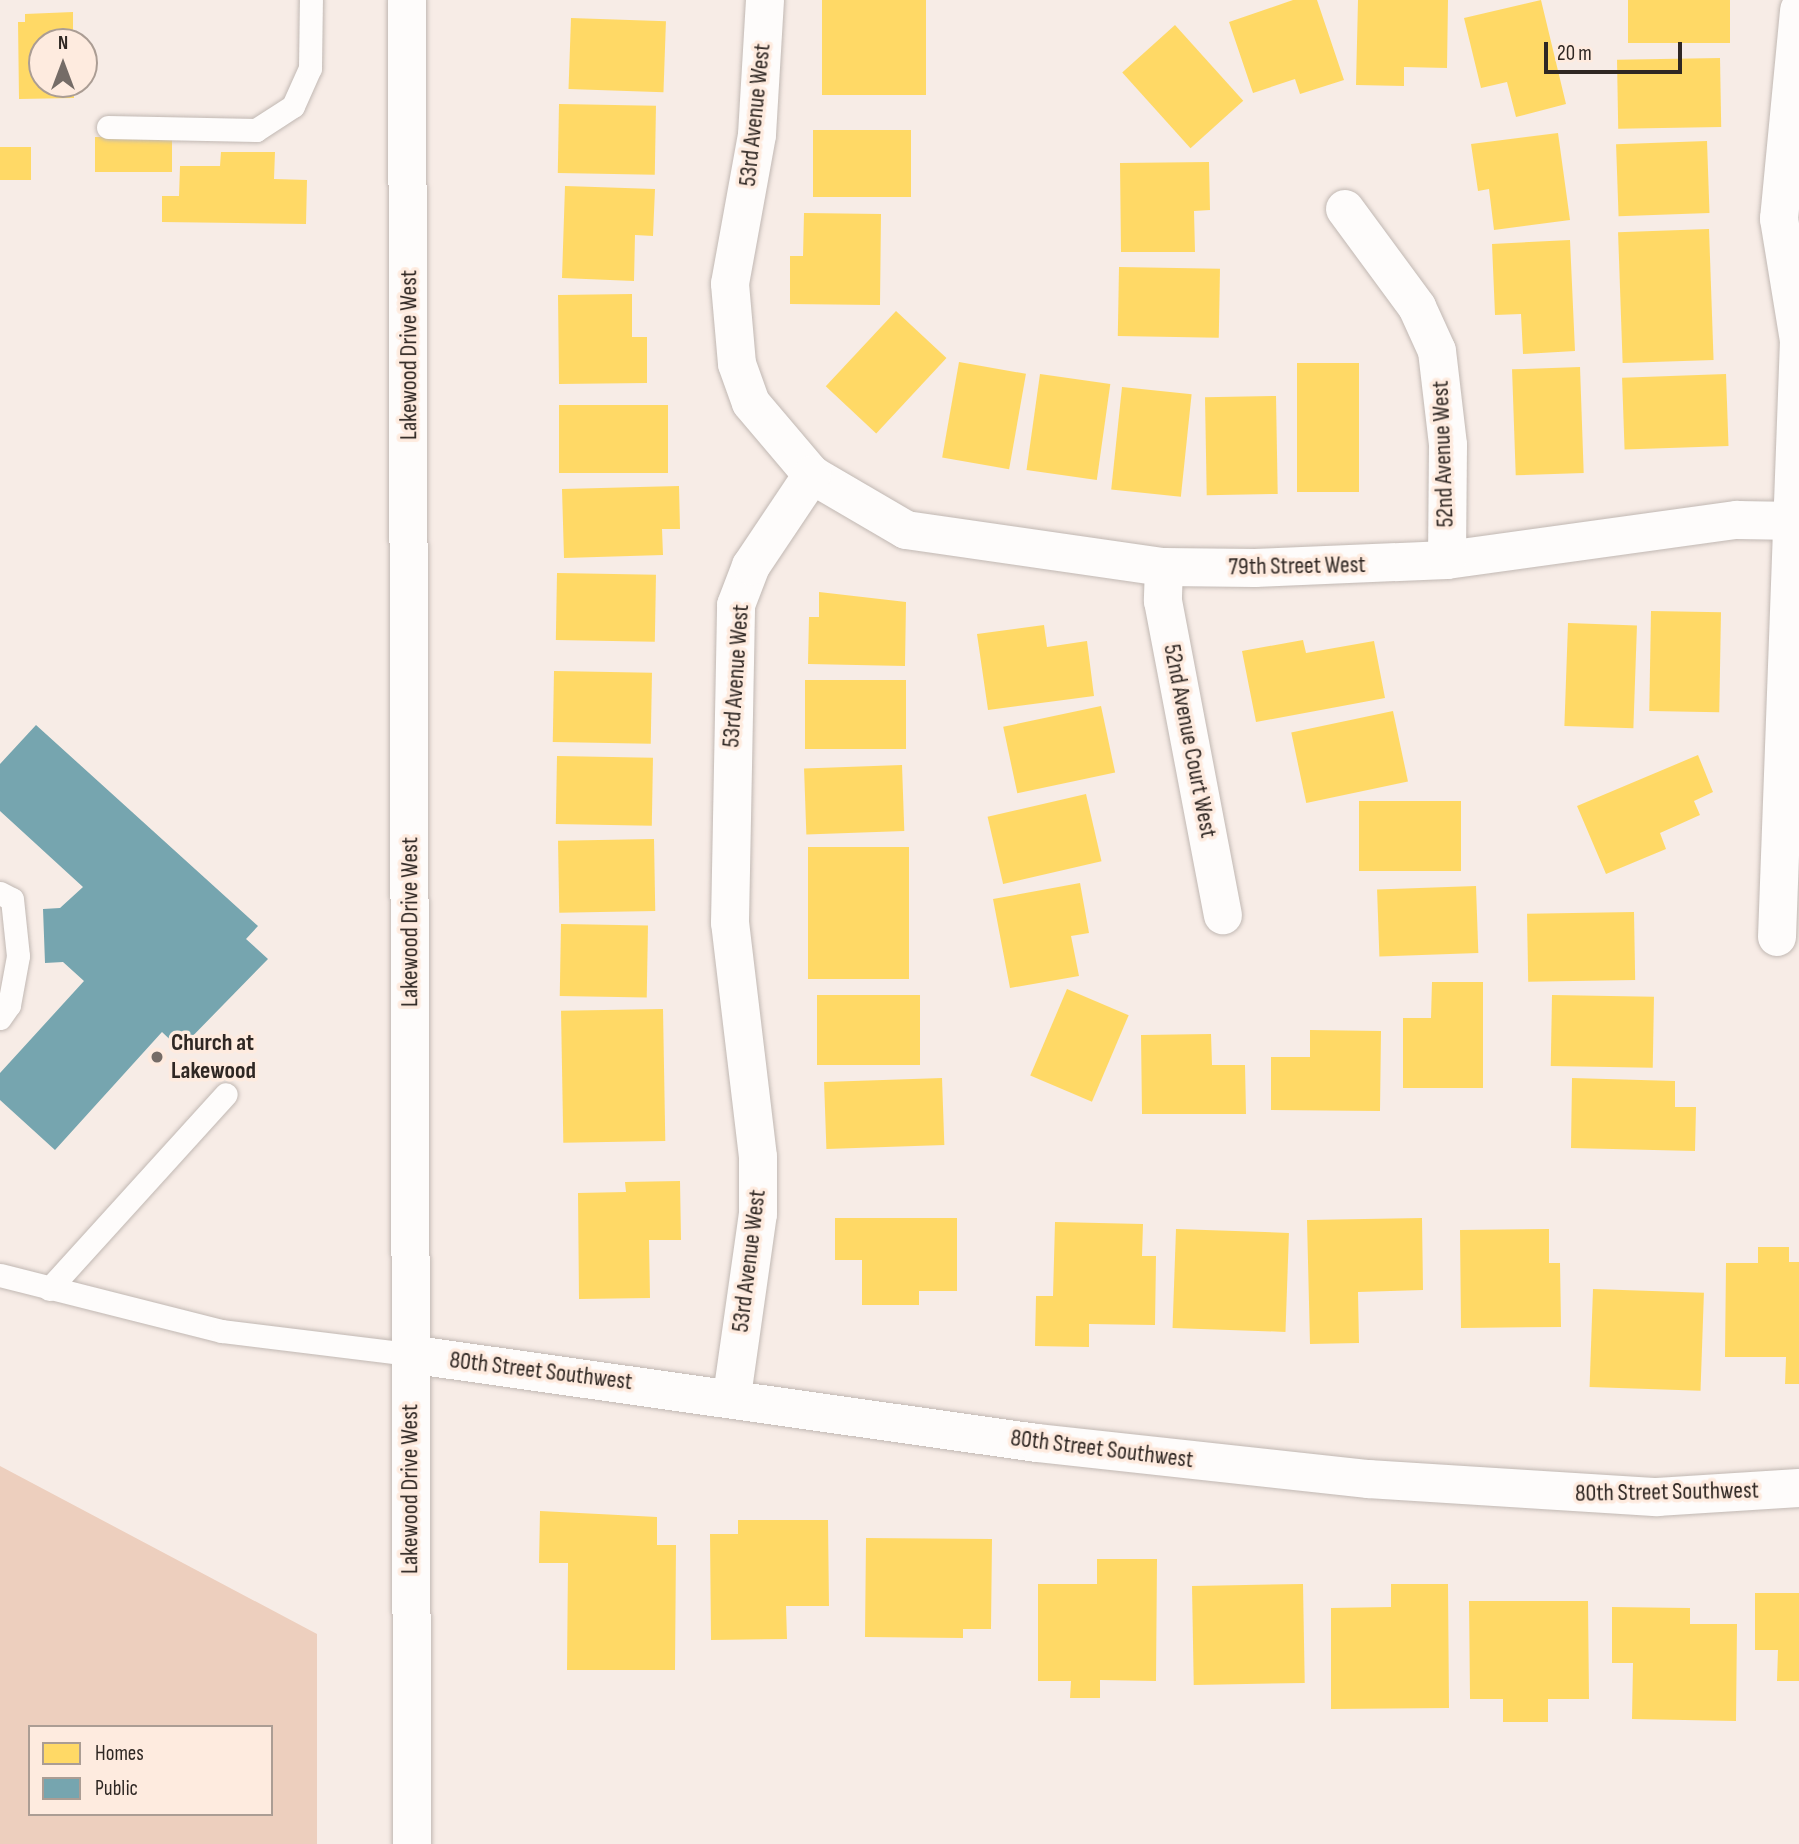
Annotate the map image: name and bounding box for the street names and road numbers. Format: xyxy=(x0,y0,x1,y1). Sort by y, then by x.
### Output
street label: 53rd Avenue West xyxy=(733,42,777,188)
street label: Lakewood Drive West xyxy=(395,270,423,440)
street label: 52nd Avenue West xyxy=(1426,380,1460,528)
street label: 79th Street West xyxy=(1228,550,1366,582)
street label: 53rd Avenue West xyxy=(717,604,755,748)
street label: 52nd Avenue Court West xyxy=(1157,642,1223,840)
street label: Lakewood Drive West xyxy=(396,837,424,1007)
street label: 53rd Avenue West xyxy=(726,1188,772,1334)
street label: 80th Street Southwest xyxy=(448,1346,634,1396)
street label: Lakewood Drive West xyxy=(396,1404,424,1574)
street label: 80th Street Southwest xyxy=(1009,1424,1195,1474)
street label: 80th Street Southwest xyxy=(1575,1476,1759,1508)

